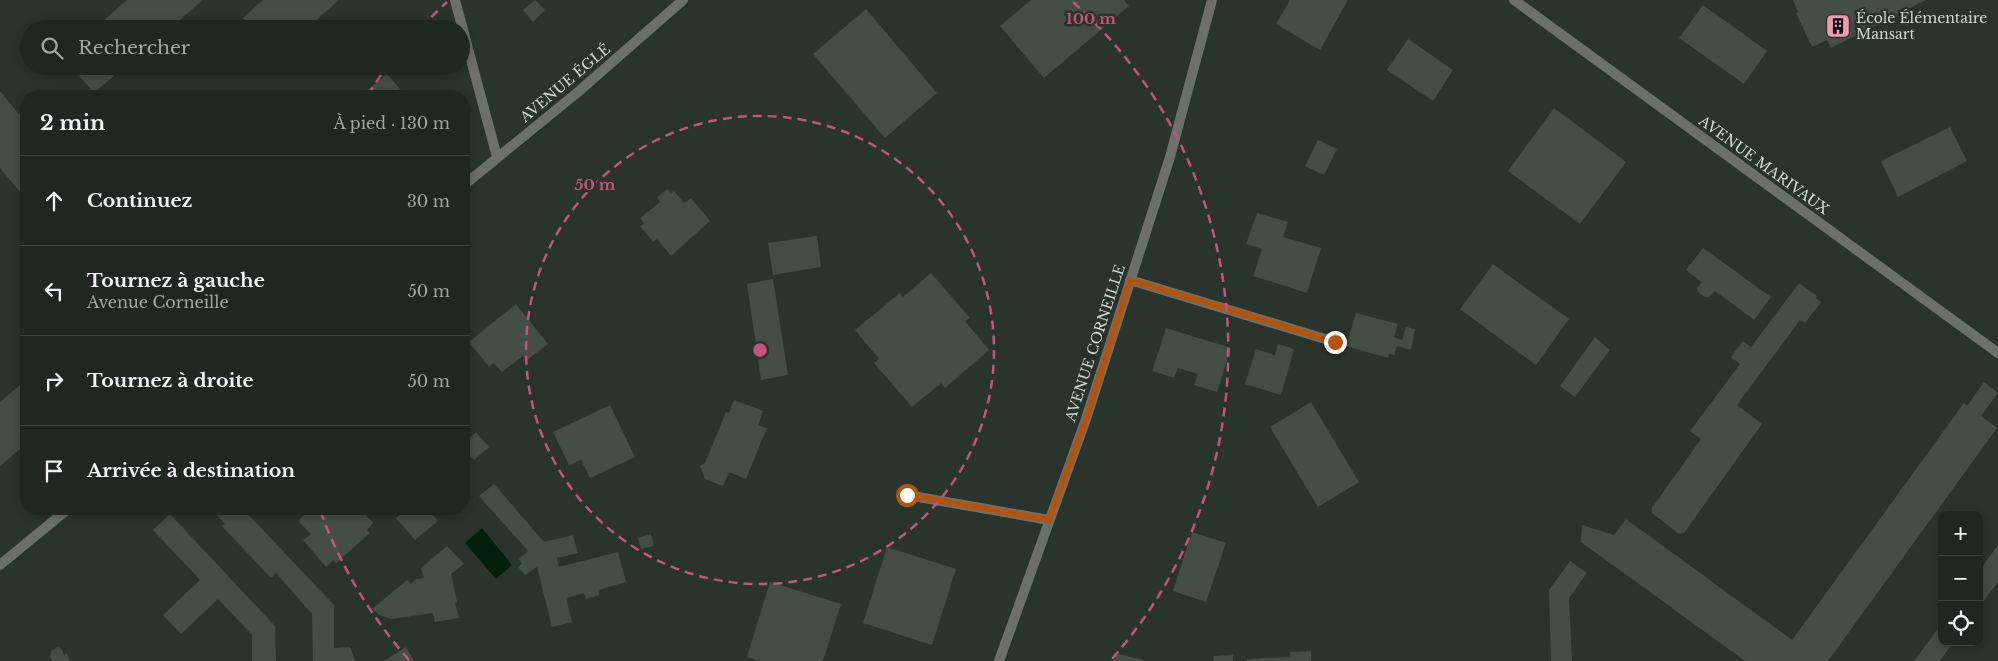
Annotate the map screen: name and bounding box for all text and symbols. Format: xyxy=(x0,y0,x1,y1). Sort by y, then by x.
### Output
text: 100 m xyxy=(1066,9,1116,28)
place label: École Élémentaire Mansart xyxy=(1856,9,1987,43)
building icon: École Élémentaire Mansart xyxy=(1825,13,1851,39)
search box xyxy=(20,20,470,75)
icon: search xyxy=(38,34,66,62)
text: Rechercher xyxy=(78,36,190,59)
street label: AVENUE ÉGLÉ xyxy=(515,40,614,127)
text: 2 min xyxy=(40,110,105,136)
street label: AVENUE MARIVAUX xyxy=(1695,111,1833,219)
text: À pied · 130 m xyxy=(334,113,450,133)
text: 50 m xyxy=(575,175,616,194)
icon: ahead xyxy=(40,187,68,215)
text: Continuez xyxy=(87,189,192,212)
text: 30 m xyxy=(407,191,450,211)
street label: AVENUE CORNEILLE xyxy=(1061,262,1129,425)
text: Tournez à gauche xyxy=(87,269,265,292)
icon: left xyxy=(40,277,68,305)
text: 50 m xyxy=(408,281,450,301)
text: Avenue Corneille xyxy=(87,292,229,312)
route end xyxy=(1324,331,1347,354)
centre of rings xyxy=(751,341,769,359)
icon: right xyxy=(40,367,68,395)
text: Tournez à droite xyxy=(87,369,254,392)
text: 50 m xyxy=(408,371,450,391)
icon: arrive xyxy=(40,457,68,485)
text: Arrivée à destination xyxy=(87,459,295,482)
route start xyxy=(896,484,919,507)
map controls xyxy=(1938,511,1983,646)
button: + xyxy=(1938,511,1983,556)
button: − xyxy=(1938,556,1983,601)
button: locate xyxy=(1938,601,1983,646)

